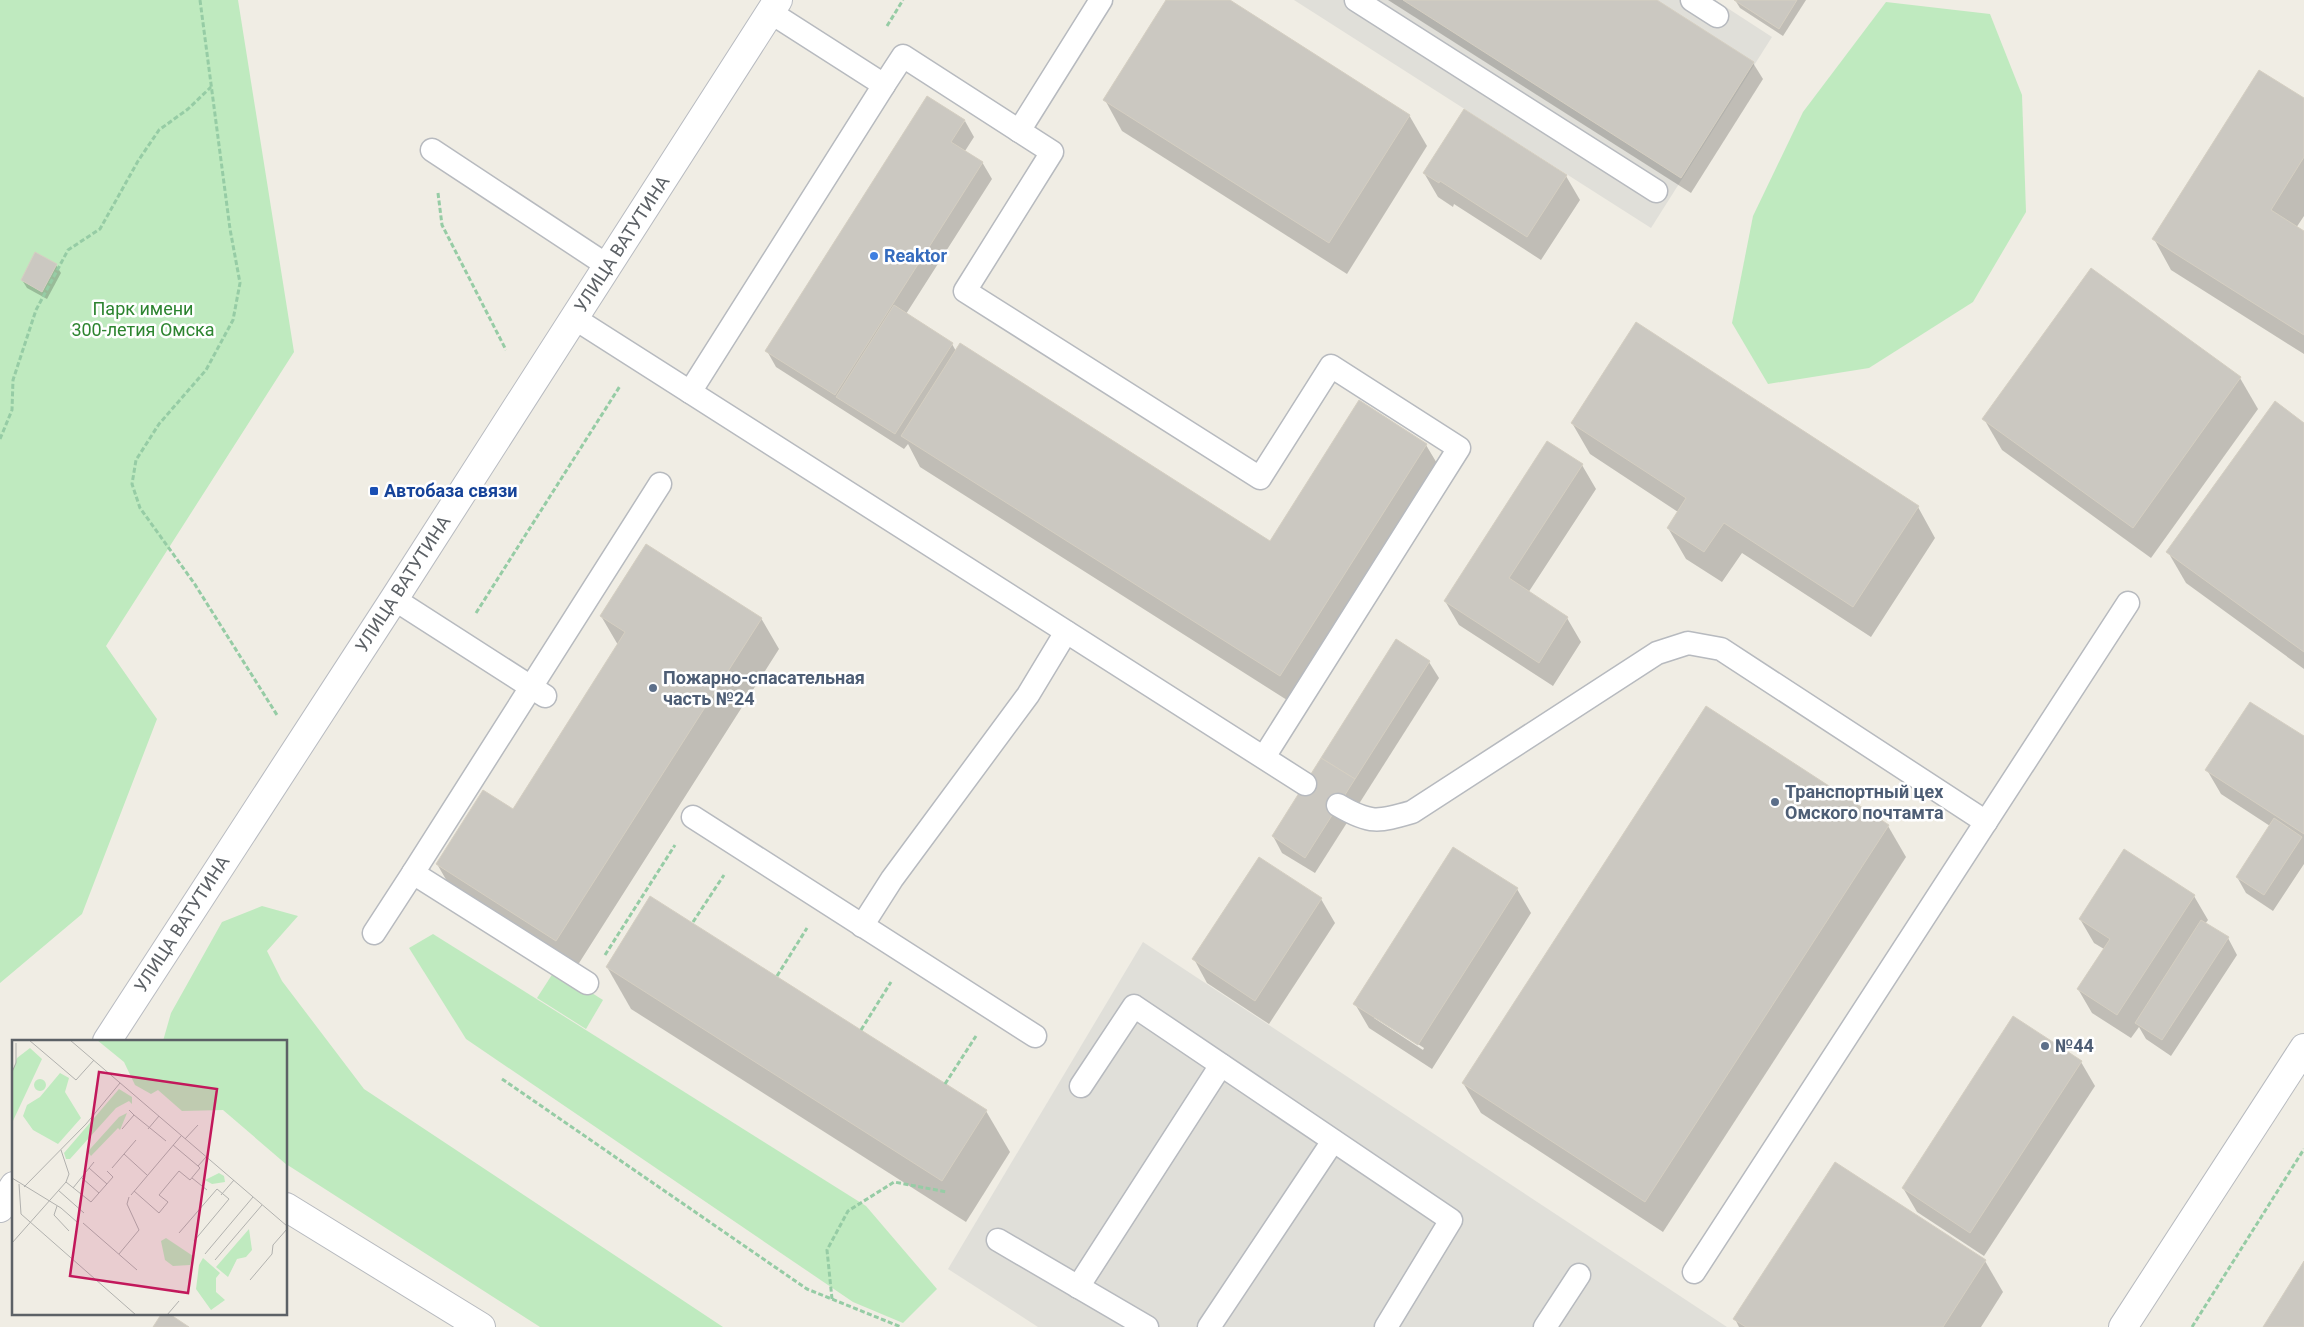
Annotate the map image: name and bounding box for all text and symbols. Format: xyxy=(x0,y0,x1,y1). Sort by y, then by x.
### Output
street label: УЛИЦА ВАТУТИНА xyxy=(570,171,674,316)
place label: Reaktor xyxy=(884,245,948,266)
marker: Reaktor xyxy=(868,250,880,262)
park label: Парк имени 300-летия Омска xyxy=(71,298,215,340)
place label: Автобаза связи xyxy=(384,480,518,501)
marker: Автобаза связи xyxy=(368,485,380,497)
street label: УЛИЦА ВАТУТИНА xyxy=(351,511,455,656)
place label: Пожарно-спасательная часть №24 xyxy=(663,667,865,709)
marker: Пожарно-спасательная часть №24 xyxy=(647,682,659,694)
place label: Транспортный цех Омского почтамта xyxy=(1785,781,1944,823)
marker: Транспортный цех Омского почтамта xyxy=(1769,796,1781,808)
street label: УЛИЦА ВАТУТИНА xyxy=(130,851,234,996)
place label: №44 xyxy=(2055,1035,2094,1056)
inset map xyxy=(12,1040,288,1314)
marker: №44 xyxy=(2039,1040,2051,1052)

